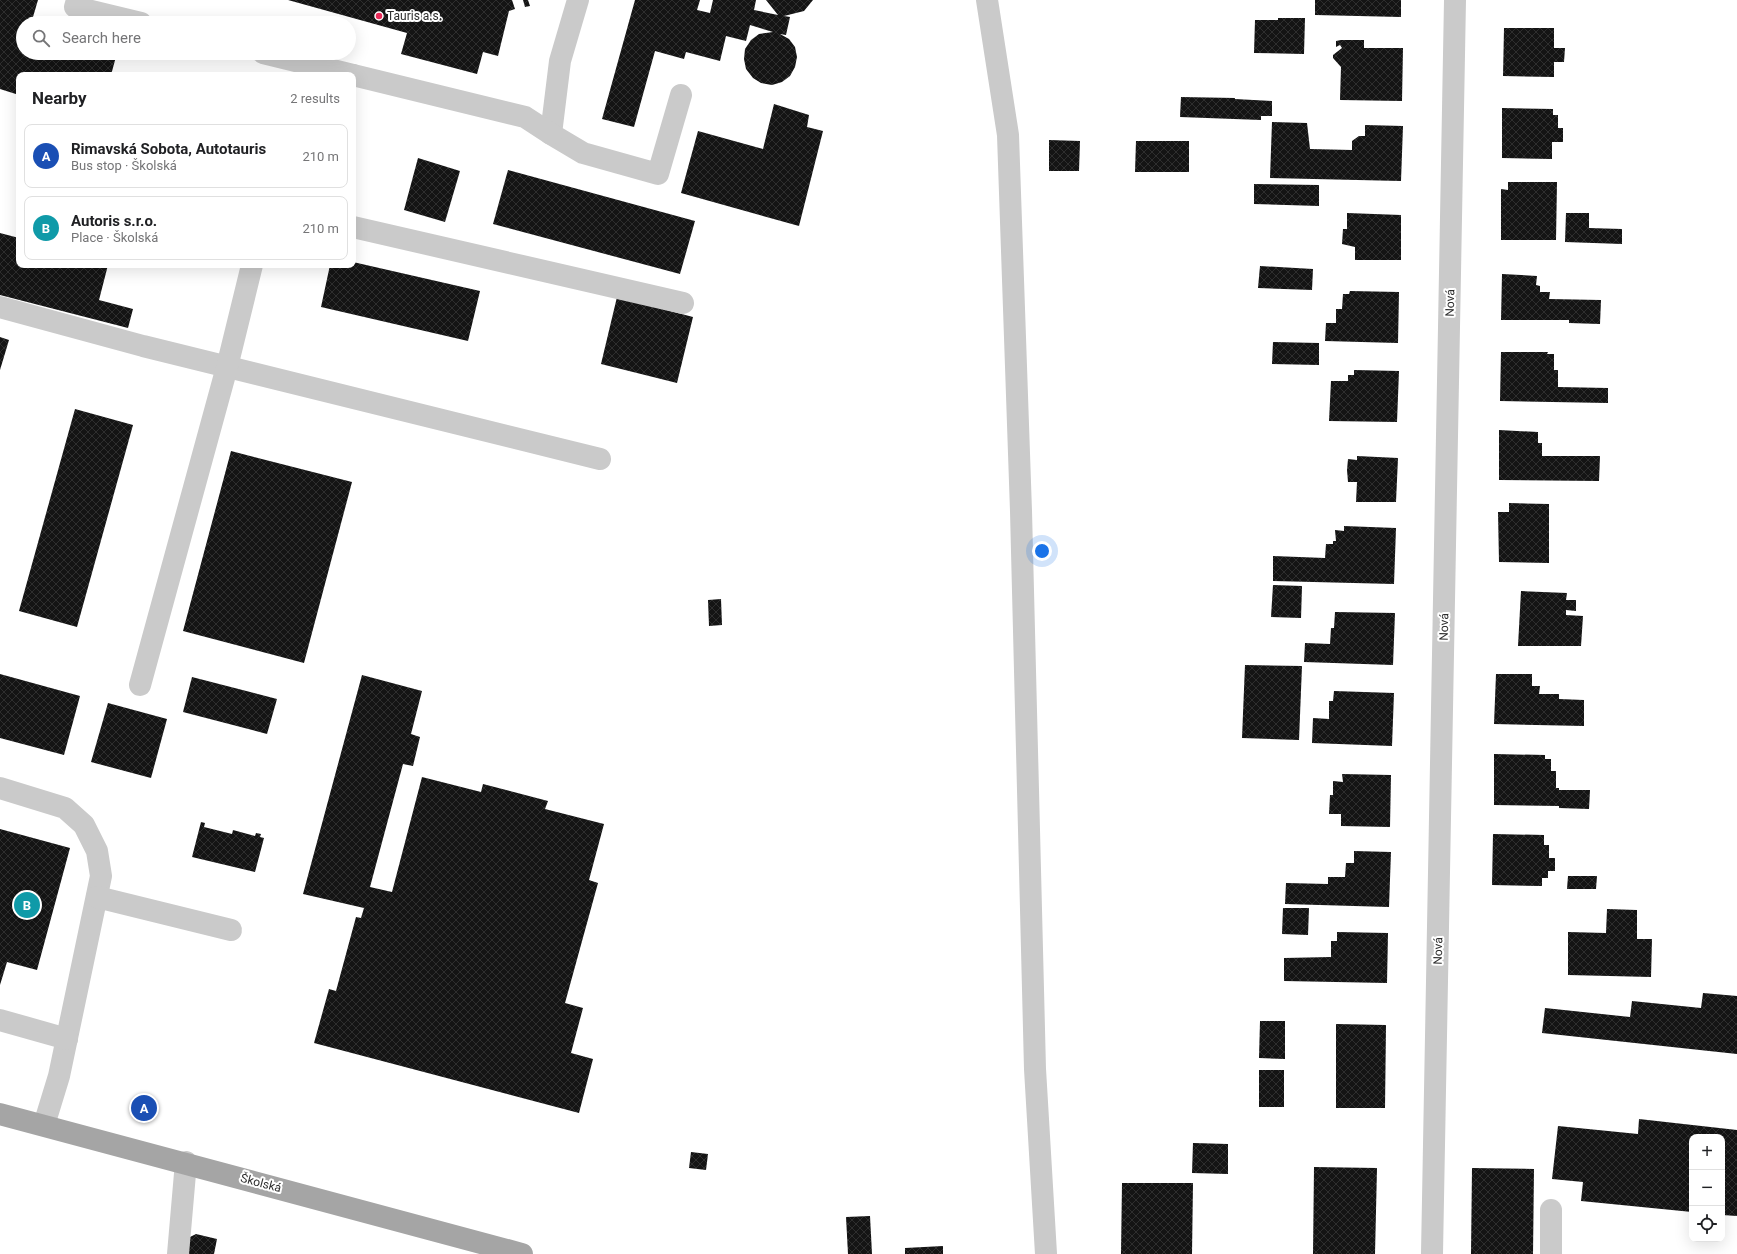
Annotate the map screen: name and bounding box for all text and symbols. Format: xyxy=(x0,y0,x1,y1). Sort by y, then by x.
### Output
place label: Tauris a.s. xyxy=(387,9,442,23)
marker: Tauris a.s. xyxy=(374,11,384,21)
search box xyxy=(16,16,356,60)
icon: search xyxy=(30,27,52,49)
text: Search here xyxy=(62,29,141,47)
text: Nearby xyxy=(32,88,87,108)
text: 2 results xyxy=(290,91,340,106)
text: Rimavská Sobota, Autotauris xyxy=(71,140,266,158)
text: A xyxy=(42,149,50,164)
text: 210 m xyxy=(302,149,339,164)
text: Bus stop · Školská xyxy=(71,158,177,173)
text: Autoris s.r.o. xyxy=(71,212,157,230)
text: B xyxy=(42,221,50,236)
text: 210 m xyxy=(302,221,339,236)
text: Place · Školská xyxy=(71,230,158,245)
street label: Nová xyxy=(1443,289,1457,317)
your location xyxy=(1032,541,1052,561)
street label: Nová xyxy=(1437,613,1451,641)
pin: B xyxy=(14,890,40,920)
street label: Nová xyxy=(1431,937,1445,965)
pin: A xyxy=(131,1093,157,1123)
map controls xyxy=(1689,1134,1725,1242)
button: + xyxy=(1689,1134,1725,1170)
street label: Školská xyxy=(239,1170,283,1195)
button: − xyxy=(1689,1170,1725,1206)
button: locate xyxy=(1689,1206,1725,1242)

